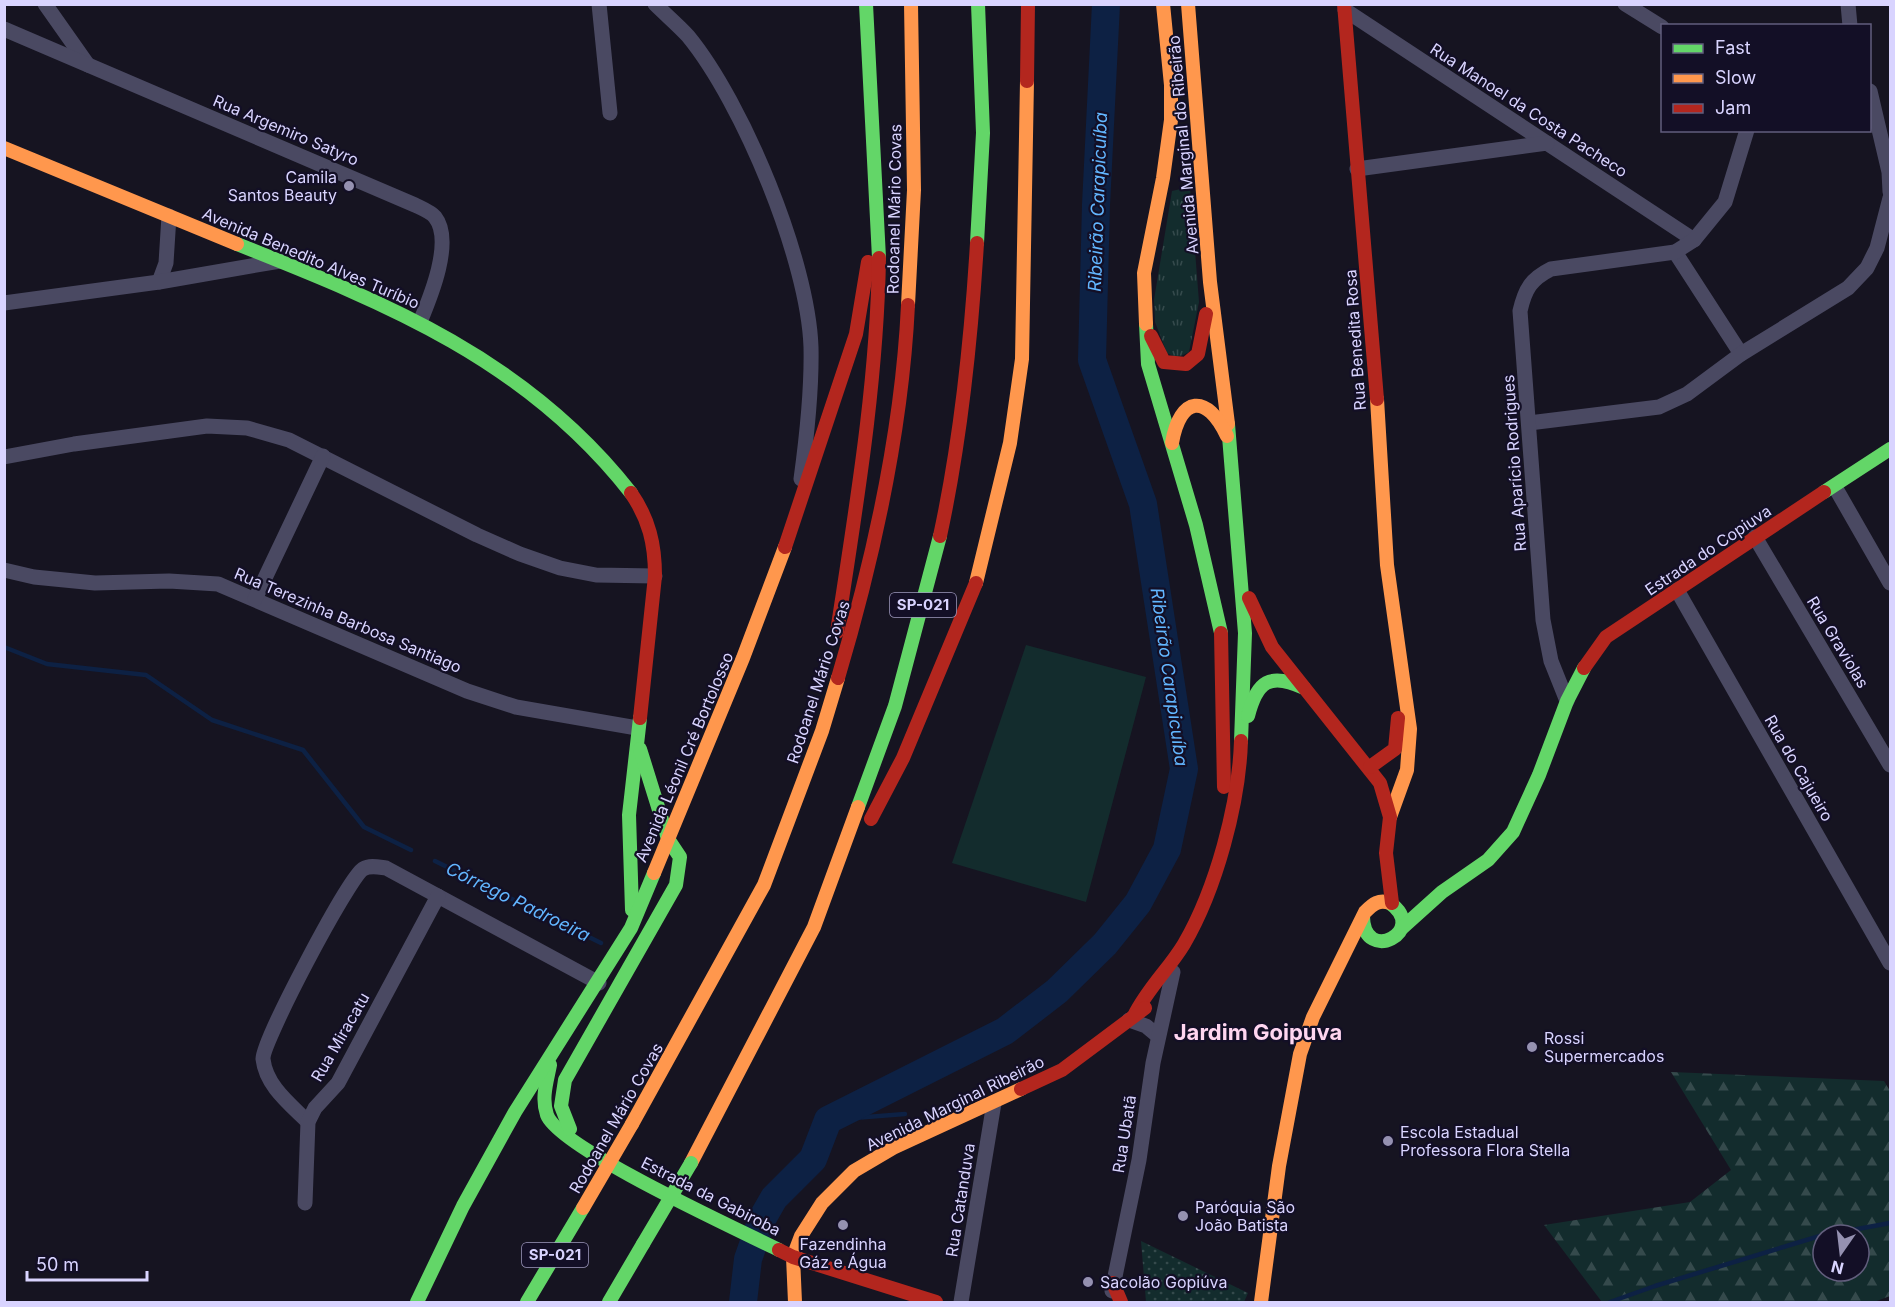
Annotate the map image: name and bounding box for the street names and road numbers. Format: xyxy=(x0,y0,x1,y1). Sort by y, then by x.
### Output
street label: Avenida Marginal do Ribeirão xyxy=(1163,35,1203,255)
street label: Rua Manoel da Costa Pacheco xyxy=(1427,39,1631,181)
street label: Rua Argemiro Satyro xyxy=(210,90,362,170)
street label: Rodoanel Mário Covas xyxy=(883,124,905,294)
street label: Avenida Benedito Alves Turíbio xyxy=(199,203,423,313)
street label: Rua Benedita Rosa xyxy=(1340,269,1370,411)
street label: Rua Aparício Rodrigues xyxy=(1498,374,1530,552)
street label: Estrada do Copiuva xyxy=(1641,500,1775,600)
street label: Rua Terezinha Barbosa Santiago xyxy=(231,563,465,677)
street label: Rua Graviolas xyxy=(1803,592,1873,692)
road number: SP-021 xyxy=(890,593,956,617)
street label: Rodoanel Mário Covas xyxy=(782,598,854,766)
street label: Avenida Léonil Cré Bortolosso xyxy=(631,649,737,865)
street label: Rua do Cajueiro xyxy=(1760,711,1838,825)
street label: Rua Miracatu xyxy=(306,989,374,1085)
street label: Rodoanel Mário Covas xyxy=(565,1039,667,1197)
street label: Avenida Marginal Ribeirão xyxy=(863,1051,1047,1155)
street label: Rua Ubatã xyxy=(1108,1094,1140,1174)
street label: Rua Catanduva xyxy=(941,1142,979,1258)
street label: Estrada da Gabiroba xyxy=(638,1152,784,1240)
road number: SP-021 xyxy=(522,1243,588,1267)

